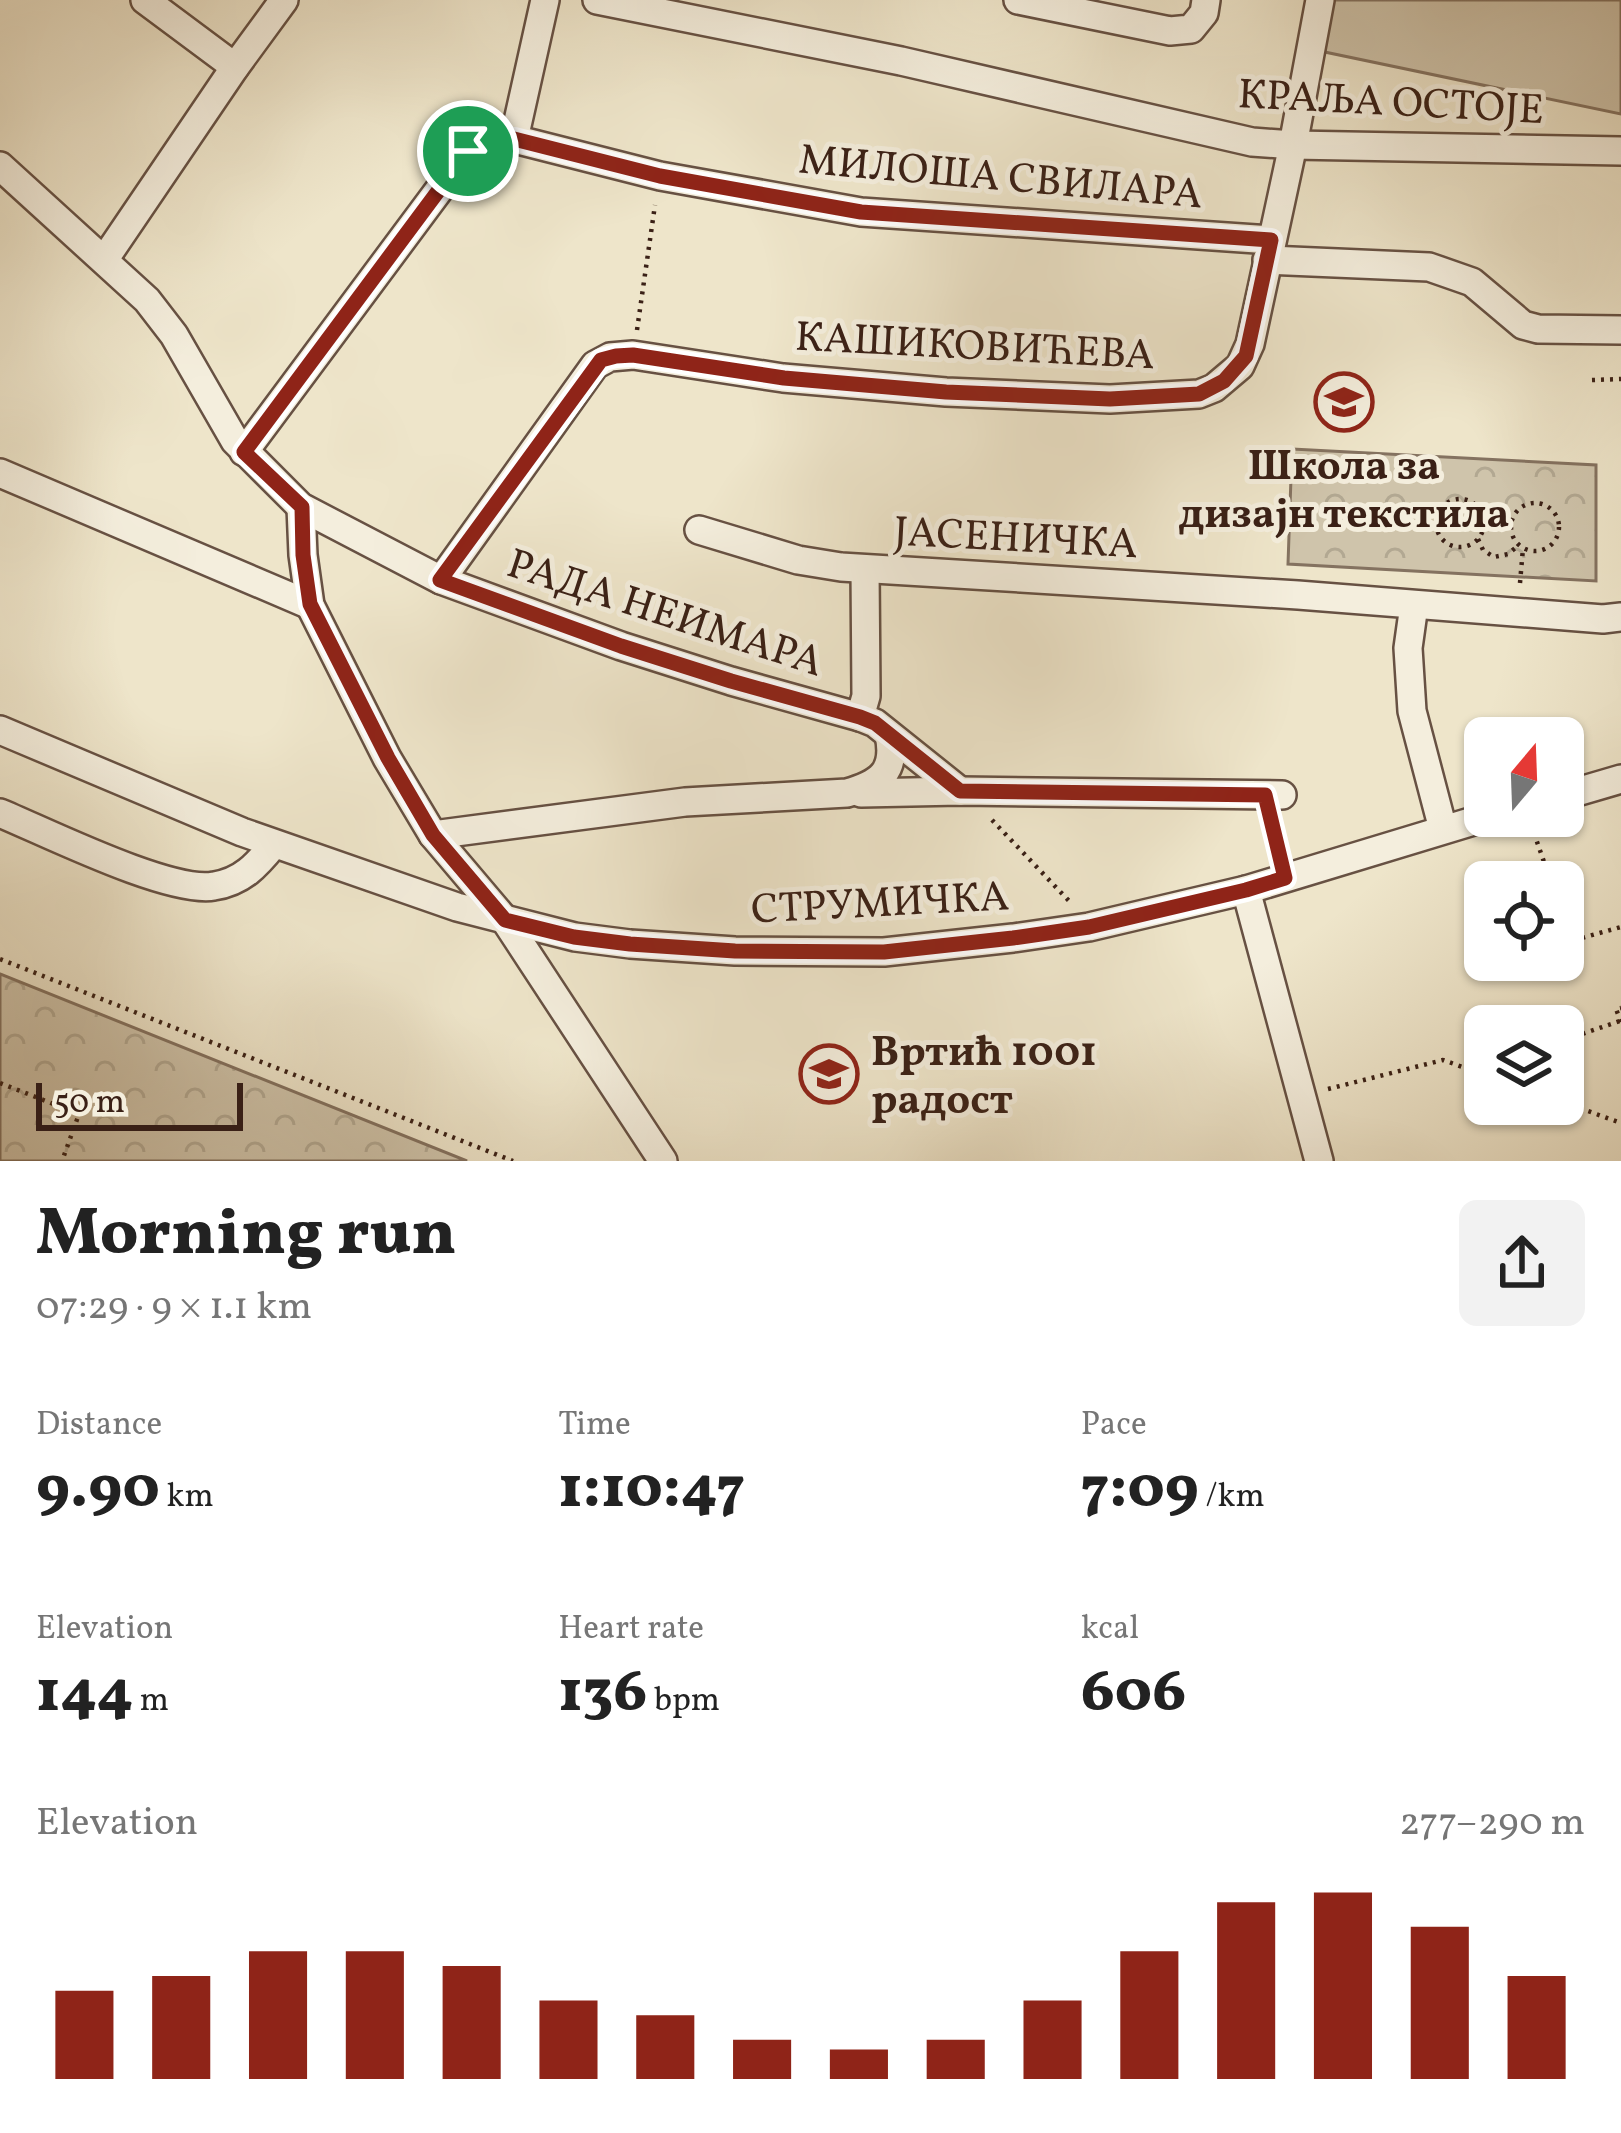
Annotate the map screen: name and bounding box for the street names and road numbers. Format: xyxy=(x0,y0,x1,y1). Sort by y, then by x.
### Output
street label: КРАЉА ОСТОЈЕ xyxy=(1236,67,1545,142)
street label: МИЛОША СВИЛАРА xyxy=(796,132,1205,227)
street label: КАШИКОВИЋЕВА xyxy=(794,310,1156,387)
street label: ЈАСЕНИЧКА xyxy=(892,505,1139,576)
street label: РАДА НЕИМАРА xyxy=(499,536,830,694)
street label: СТРУМИЧКА xyxy=(750,869,1011,942)

